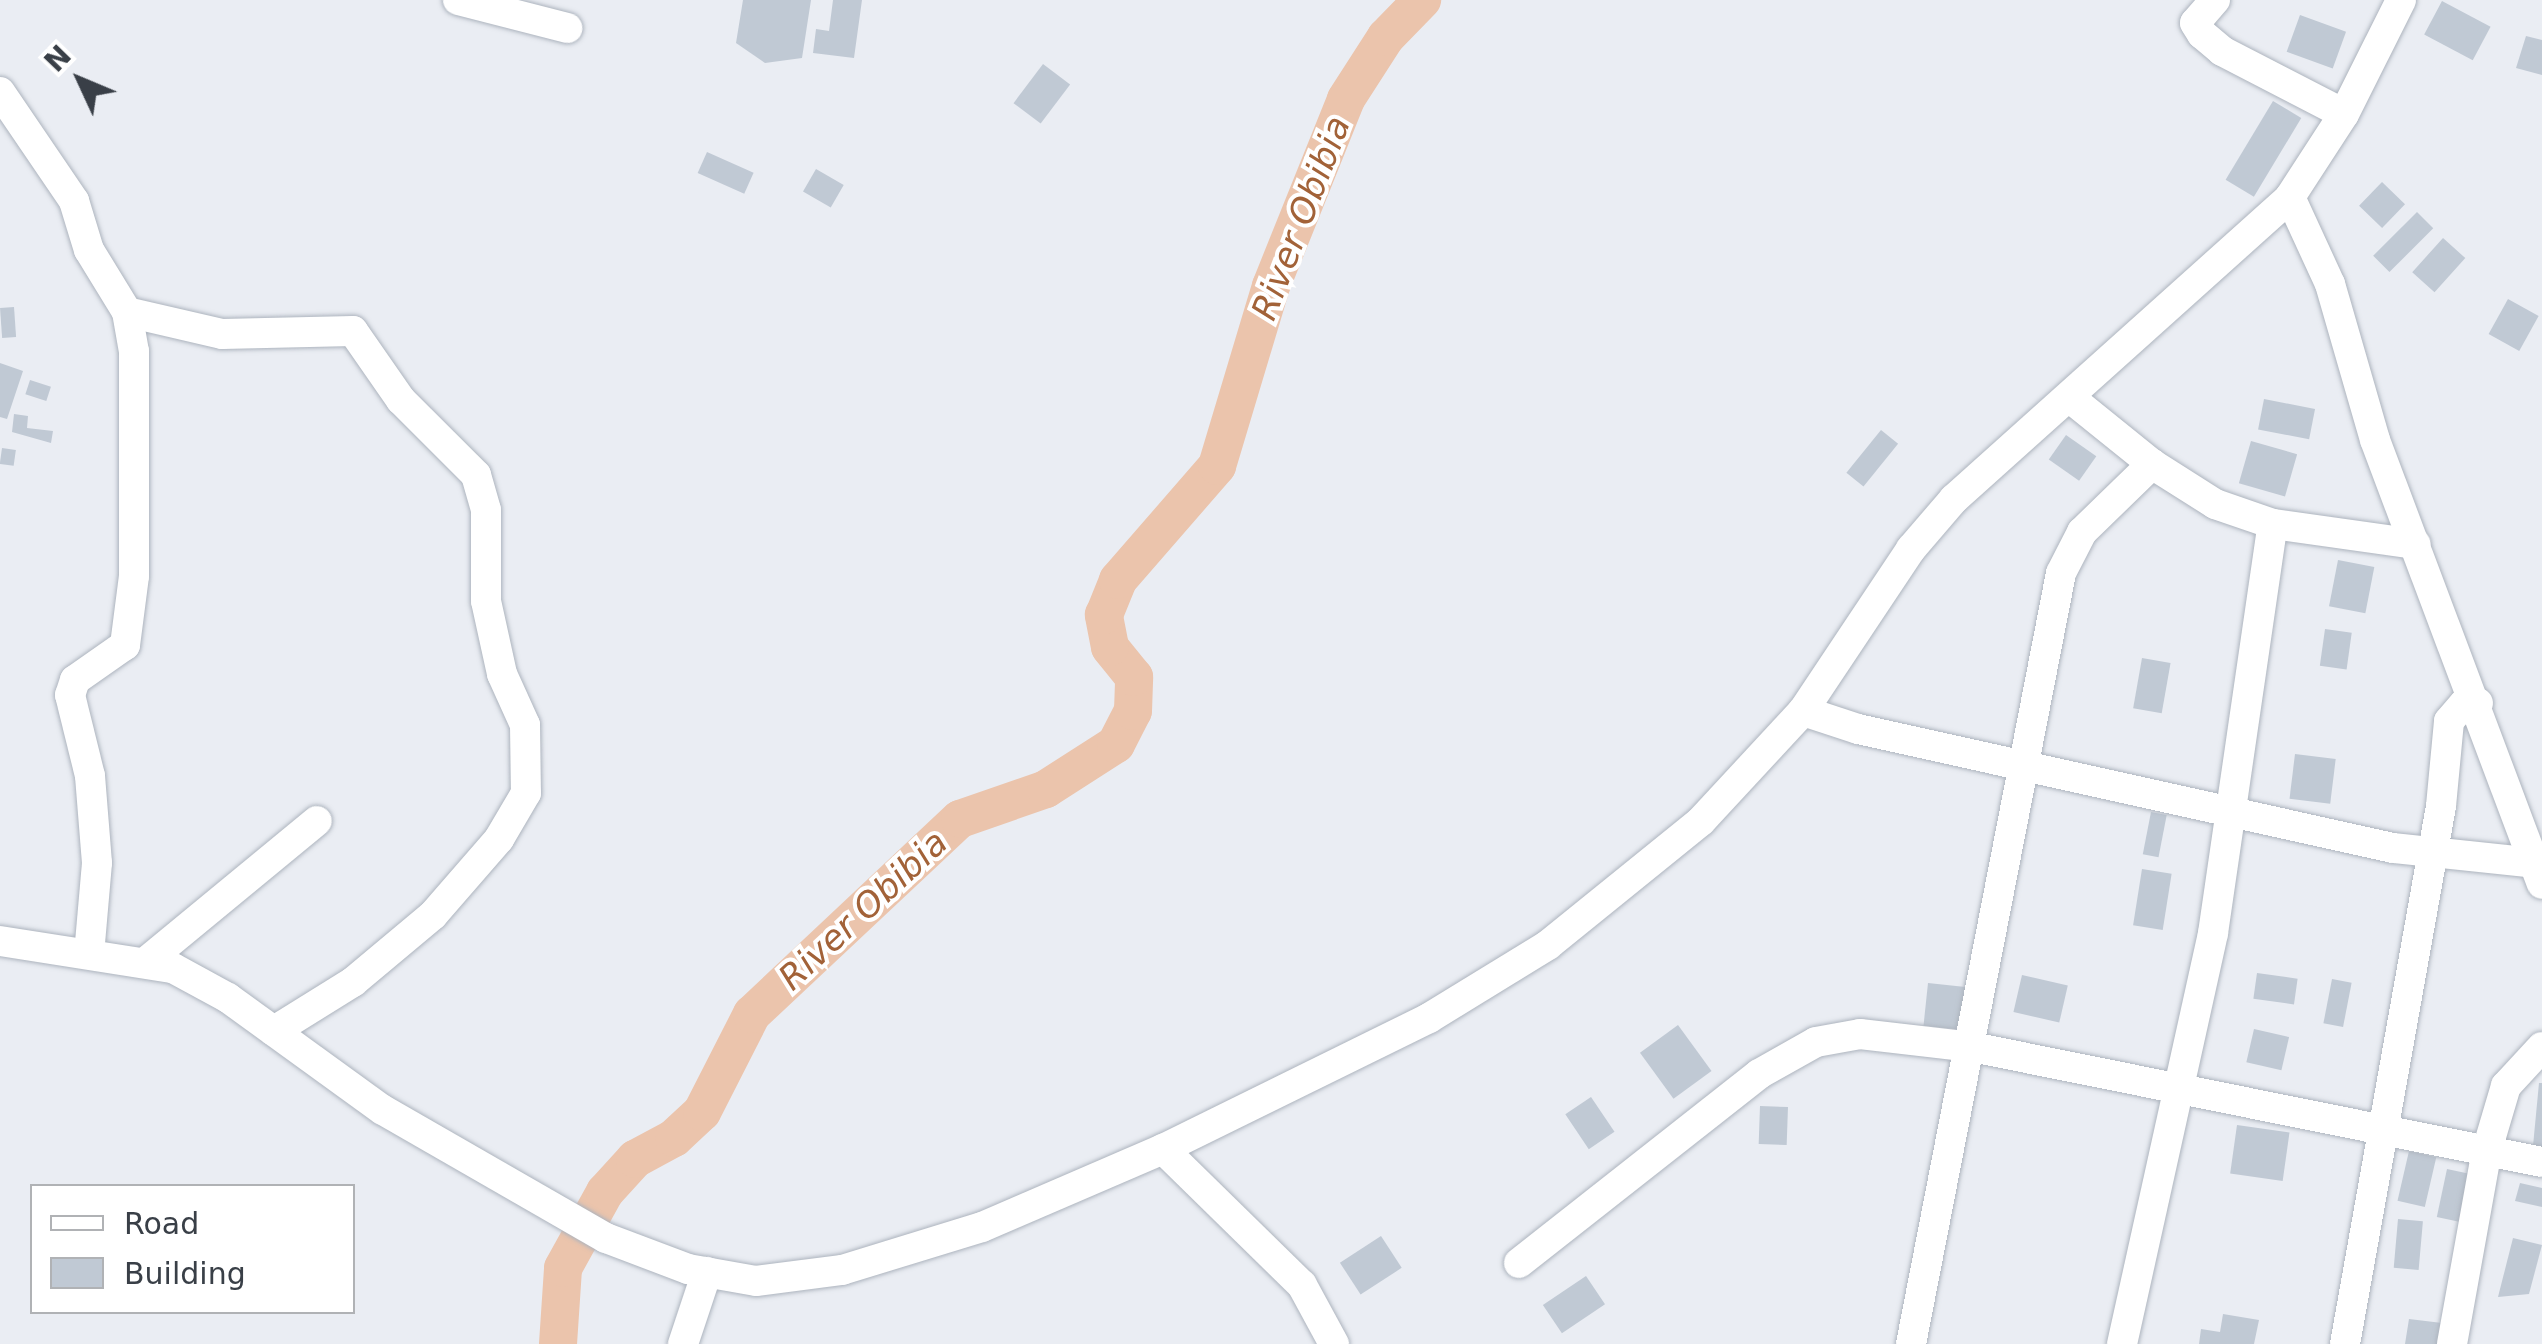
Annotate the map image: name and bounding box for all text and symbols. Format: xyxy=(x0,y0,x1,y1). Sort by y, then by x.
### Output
north arrow xyxy=(30,30,130,130)
text: N xyxy=(38,39,78,79)
water label: River Obibia xyxy=(1243,110,1359,326)
water label: River Obibia xyxy=(770,821,956,999)
legend xyxy=(30,1184,355,1314)
text: Road xyxy=(124,1206,199,1241)
text: Building xyxy=(124,1256,246,1291)

